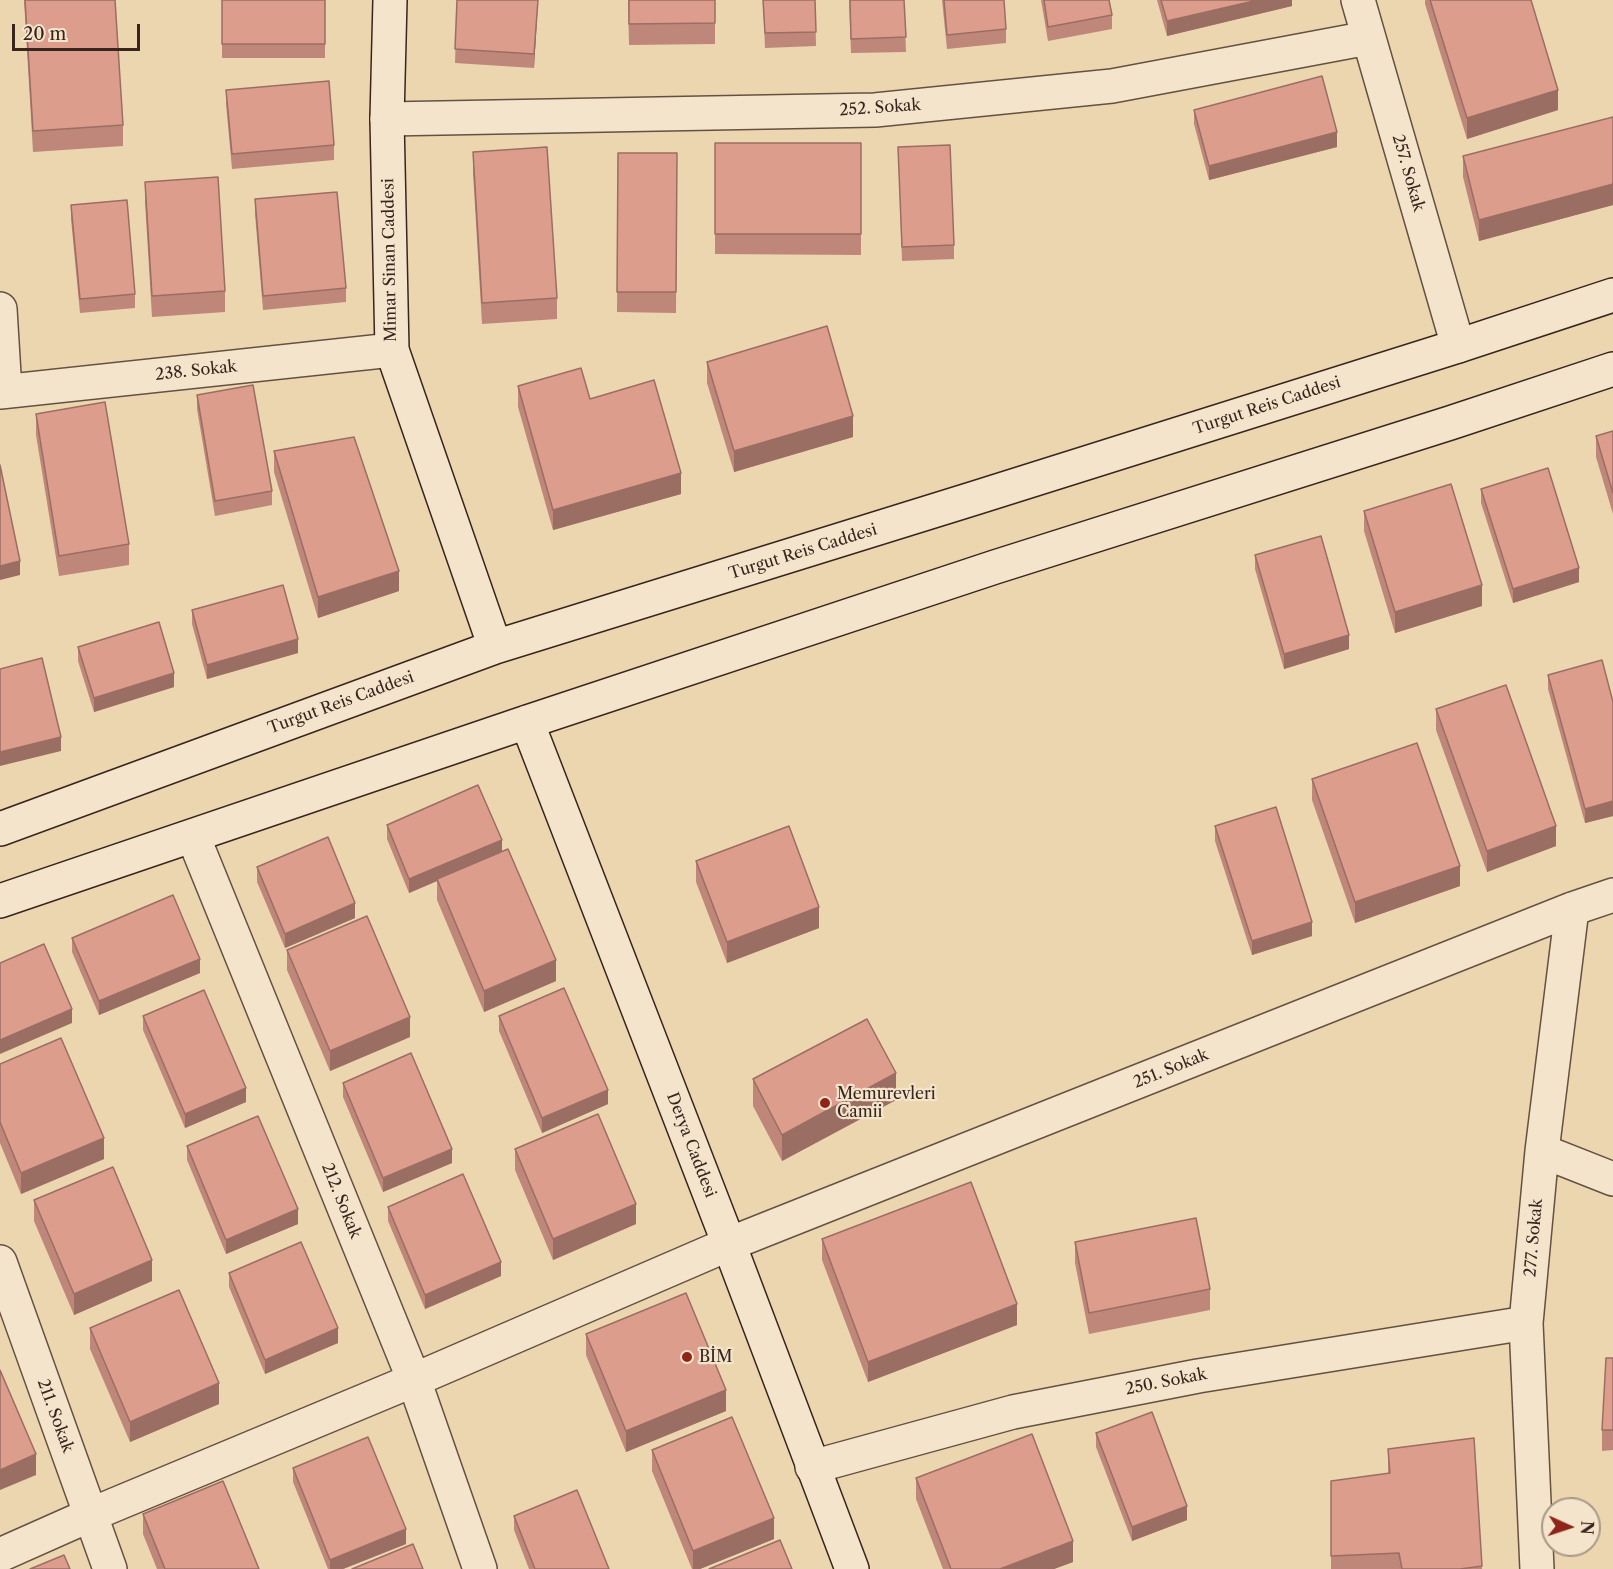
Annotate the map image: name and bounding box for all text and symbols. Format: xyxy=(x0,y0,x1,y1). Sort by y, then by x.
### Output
scale bar xyxy=(15,12,142,50)
text: 20 m xyxy=(23,23,66,45)
street label: 252. Sokak xyxy=(839,96,921,120)
street label: 257. Sokak xyxy=(1388,132,1428,214)
street label: Mimar Sinan Caddesi xyxy=(379,178,401,342)
street label: 238. Sokak xyxy=(154,357,238,385)
street label: Turgut Reis Caddesi xyxy=(1191,373,1343,439)
street label: Turgut Reis Caddesi xyxy=(727,520,879,584)
street label: Turgut Reis Caddesi xyxy=(265,668,417,738)
street label: 251. Sokak xyxy=(1131,1045,1211,1093)
place label: Memurevleri Camii xyxy=(837,1084,936,1122)
street label: Derya Caddesi xyxy=(662,1090,720,1200)
marker: Memurevleri Camii xyxy=(818,1096,832,1110)
street label: 212. Sokak xyxy=(317,1161,365,1241)
street label: 277. Sokak xyxy=(1521,1198,1547,1278)
place label: BİM xyxy=(699,1347,732,1367)
marker: BİM xyxy=(680,1350,694,1364)
street label: 250. Sokak xyxy=(1124,1365,1208,1399)
street label: 211. Sokak xyxy=(33,1376,77,1456)
north arrow xyxy=(1541,1497,1601,1557)
text: N xyxy=(1577,1520,1597,1535)

